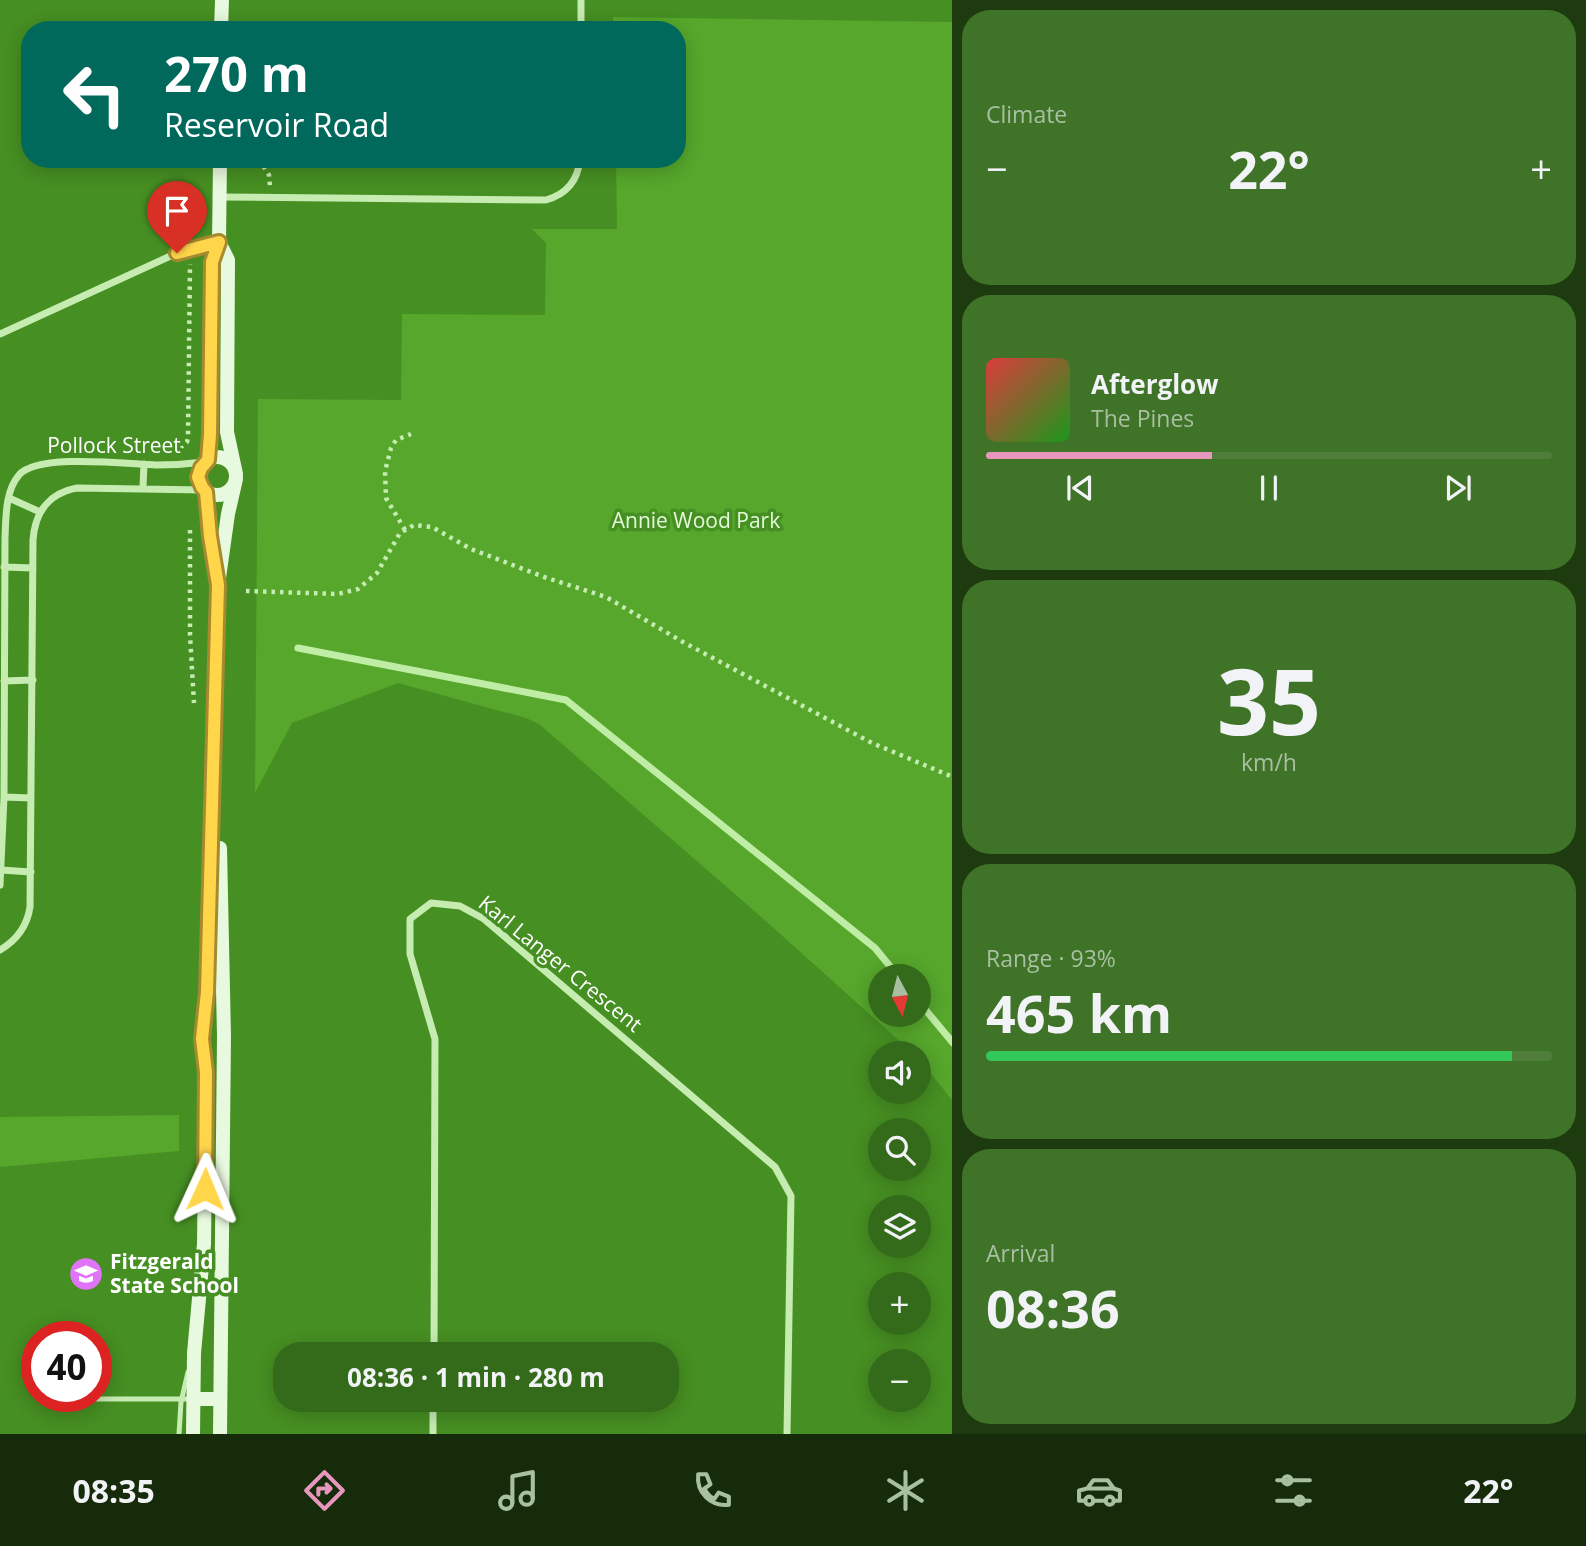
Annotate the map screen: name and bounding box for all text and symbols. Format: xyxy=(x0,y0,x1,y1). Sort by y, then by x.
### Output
text: 270 m xyxy=(164,40,309,106)
icon: left xyxy=(49,49,140,140)
text: Climate xyxy=(986,98,1067,130)
text: Reservoir Road xyxy=(164,103,389,146)
text: 22° xyxy=(1228,133,1310,204)
text: − xyxy=(986,142,1008,194)
text: + xyxy=(1530,142,1552,194)
pin xyxy=(147,181,207,253)
icon: arrive xyxy=(158,192,196,230)
text: Afterglow xyxy=(1091,366,1218,402)
text: The Pines xyxy=(1091,402,1194,434)
street label: Pollock Street xyxy=(47,431,181,459)
icon: previous xyxy=(1061,469,1099,507)
icon: pause xyxy=(1250,469,1288,507)
icon: next xyxy=(1439,469,1477,507)
park label: Annie Wood Park xyxy=(612,506,780,534)
text: 35 xyxy=(1217,638,1321,762)
text: km/h xyxy=(1241,746,1297,778)
street label: Karl Langer Crescent xyxy=(473,889,648,1038)
text: Range · 93% xyxy=(986,942,1116,974)
north arrow xyxy=(868,964,931,1027)
map controls xyxy=(868,964,931,1412)
text: 465 km xyxy=(986,977,1172,1048)
button: sound xyxy=(868,1041,931,1104)
button: search xyxy=(868,1118,931,1181)
position arrow xyxy=(168,1152,242,1226)
button: layers xyxy=(868,1195,931,1258)
text: Arrival xyxy=(986,1237,1055,1269)
place label: Fitzgerald State School xyxy=(110,1247,239,1299)
school or university icon: Fitzgerald State School xyxy=(67,1255,105,1293)
button: + xyxy=(868,1272,931,1335)
text: 08:36 xyxy=(986,1272,1120,1343)
speed limit sign: 40 xyxy=(21,1321,112,1412)
button: − xyxy=(868,1349,931,1412)
text: 08:36 · 1 min · 280 m xyxy=(347,1359,605,1395)
icon: directions xyxy=(300,1466,349,1515)
icon: music xyxy=(494,1466,543,1515)
icon: phone xyxy=(688,1466,737,1515)
icon: climate xyxy=(881,1466,930,1515)
icon: car xyxy=(1075,1466,1124,1515)
icon: filters xyxy=(1269,1466,1318,1515)
text: 08:35 xyxy=(72,1469,155,1512)
text: 22° xyxy=(1463,1469,1514,1512)

